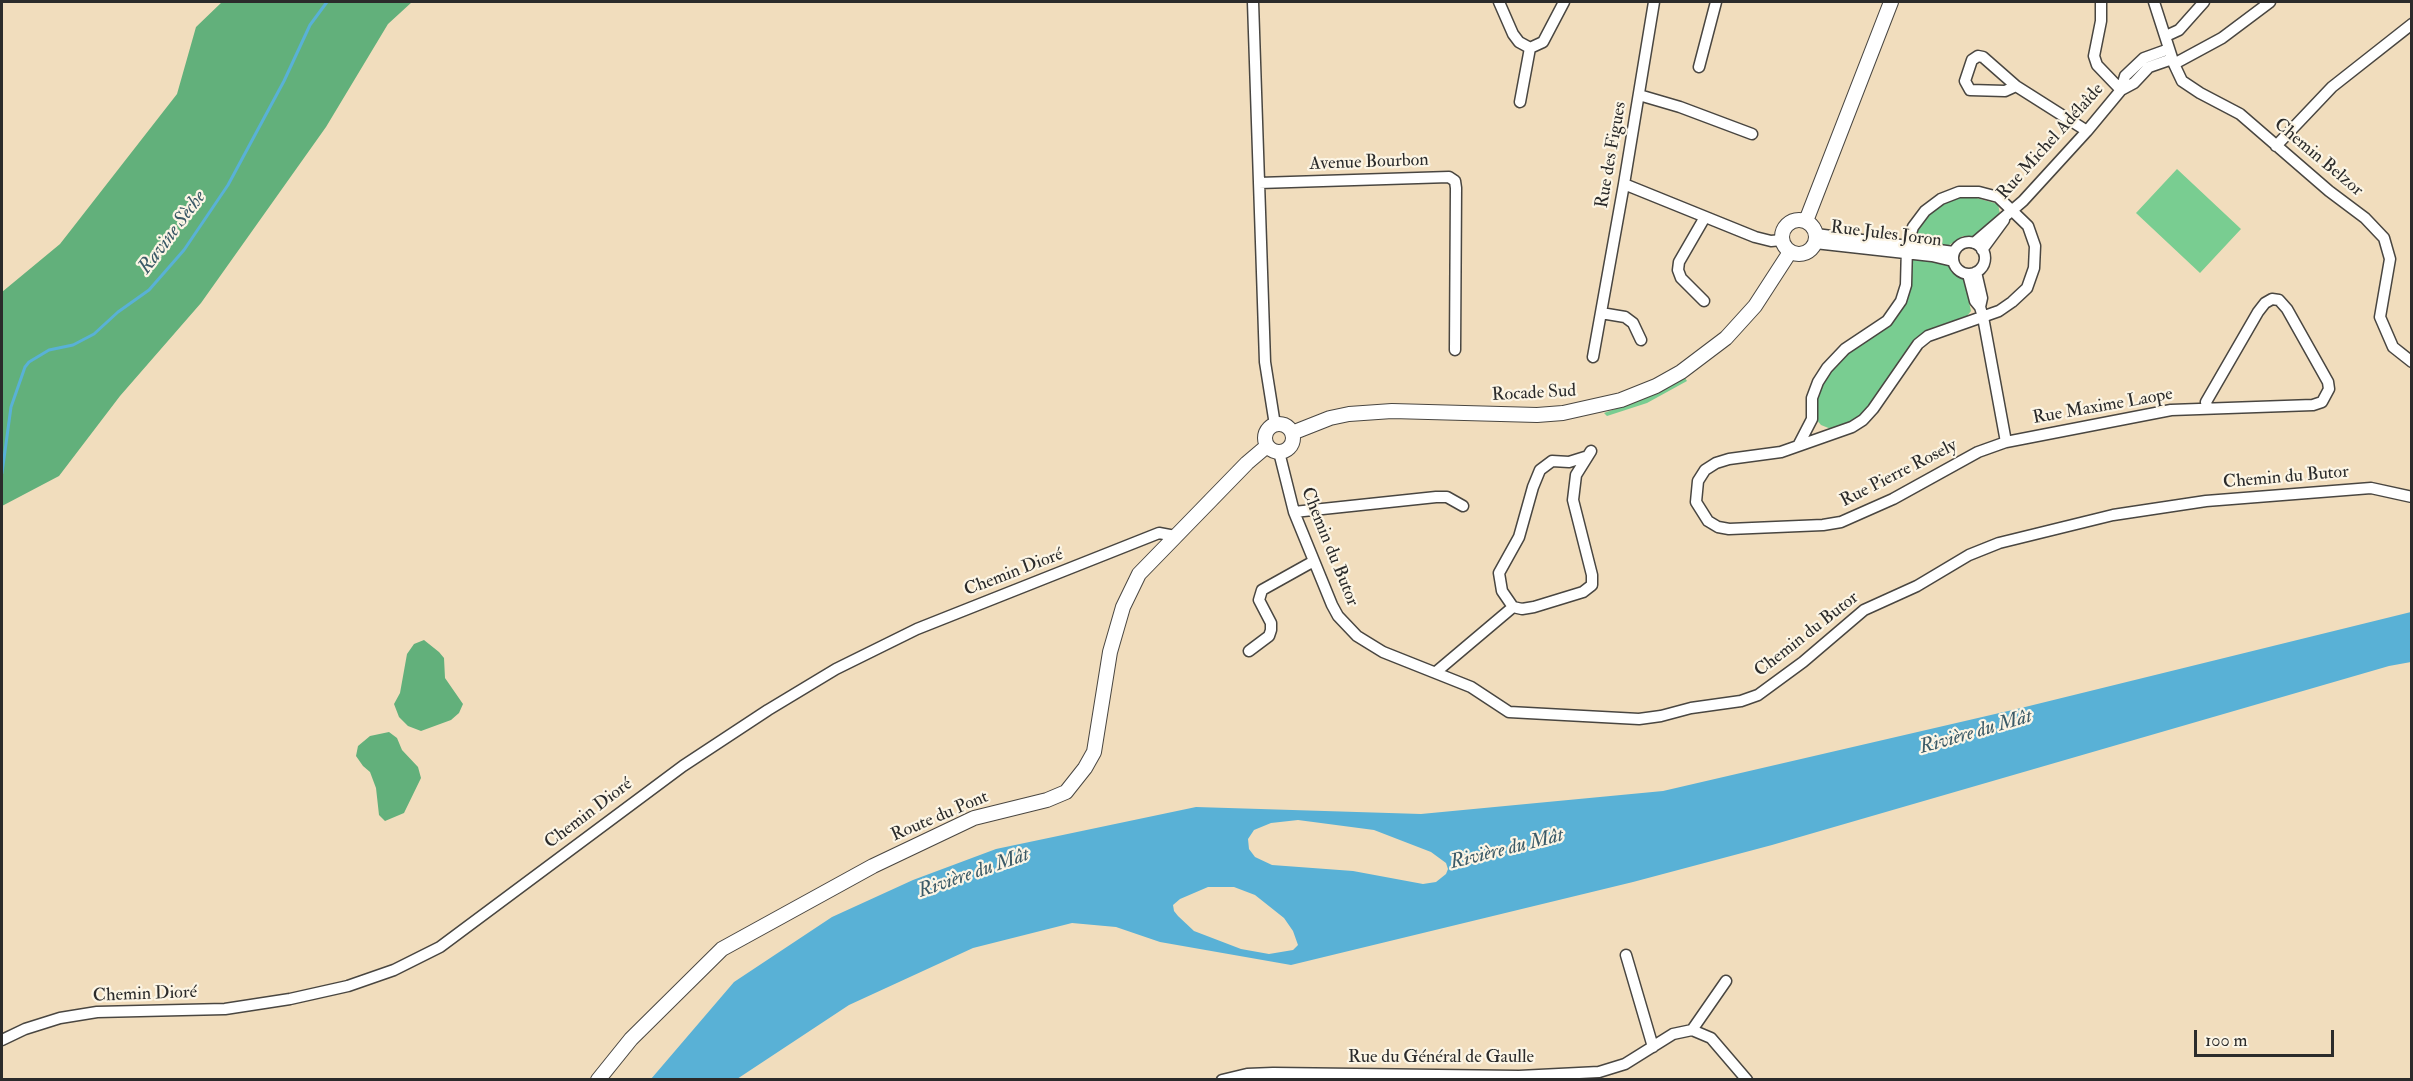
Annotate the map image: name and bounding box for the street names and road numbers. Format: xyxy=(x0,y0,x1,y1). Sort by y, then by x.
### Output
street label: Rue Michel Adélaîde xyxy=(1993,79,2109,205)
street label: Rue des Figues xyxy=(1592,100,1632,210)
street label: Chemin Belzor xyxy=(2269,114,2367,202)
street label: Avenue Bourbon xyxy=(1309,150,1429,176)
street label: Rue Jules Joron xyxy=(1829,217,1943,253)
street label: Rocade Sud xyxy=(1491,381,1577,407)
street label: Rue Maxime Laope xyxy=(2031,384,2175,430)
street label: Rue Pierre Rosely xyxy=(1837,435,1961,513)
street label: Chemin du Butor xyxy=(2222,462,2350,494)
street label: Chemin du Butor xyxy=(1295,484,1363,610)
street label: Chemin Dioré xyxy=(962,544,1066,602)
street label: Chemin du Butor xyxy=(1751,588,1863,682)
street label: Chemin Dioré xyxy=(541,774,637,854)
street label: Route du Pont xyxy=(888,787,992,847)
street label: Chemin Dioré xyxy=(93,982,197,1008)
street label: Rue du Général de Gaulle xyxy=(1348,1047,1534,1069)

